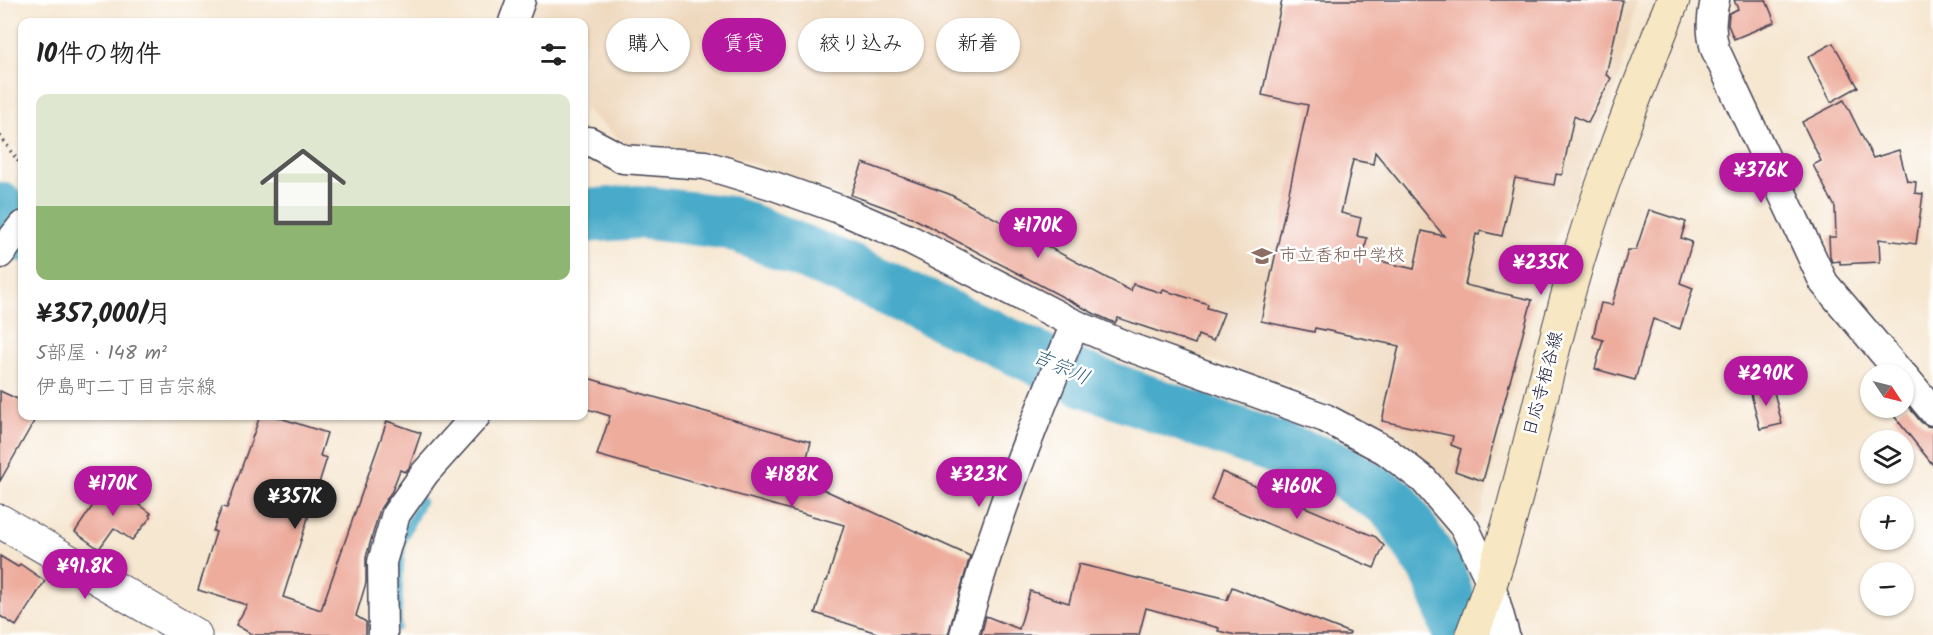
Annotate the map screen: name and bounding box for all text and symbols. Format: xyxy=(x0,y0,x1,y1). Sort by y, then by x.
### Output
chip: 購入 xyxy=(606,18,690,72)
chip: 賃貸 xyxy=(702,18,786,72)
chip: 絞り込み xyxy=(798,18,924,72)
chip: 新着 xyxy=(936,18,1020,72)
text: 10件の物件 xyxy=(36,34,161,76)
icon: filters xyxy=(537,38,570,71)
icon: home xyxy=(249,133,357,241)
pin: ¥376K xyxy=(1719,153,1803,204)
text: ¥376K xyxy=(1733,156,1789,188)
pin: ¥170K xyxy=(996,208,1080,259)
text: ¥170K xyxy=(1013,211,1063,243)
place label: 市立香和中学校 xyxy=(1279,242,1405,271)
school or university icon: 市立香和中学校 xyxy=(1250,244,1274,268)
pin: ¥235K xyxy=(1499,245,1583,296)
text: ¥235K xyxy=(1512,248,1570,280)
text: ¥357,000/月 xyxy=(36,294,172,336)
street label: 日応寺栢谷線 xyxy=(1516,328,1572,440)
text: 5部屋 · 148 m² xyxy=(36,338,167,370)
water label: 吉宗川 xyxy=(1027,341,1095,395)
pin: ¥290K xyxy=(1724,356,1808,407)
text: ¥290K xyxy=(1738,359,1794,391)
north arrow xyxy=(1860,364,1914,418)
map controls xyxy=(1860,364,1914,616)
text: 伊島町二丁目吉宗線 xyxy=(36,372,216,404)
button: layers xyxy=(1860,430,1914,484)
pin: ¥188K xyxy=(750,457,834,508)
pin: ¥323K xyxy=(937,457,1021,508)
text: ¥188K xyxy=(765,460,819,492)
text: ¥323K xyxy=(950,460,1008,492)
pin: ¥170K xyxy=(71,466,155,517)
text: ¥170K xyxy=(88,469,138,501)
pin: ¥160K xyxy=(1255,469,1339,520)
text: ¥160K xyxy=(1271,472,1323,504)
pin: ¥357K xyxy=(253,479,337,530)
text: ¥357K xyxy=(268,482,322,514)
button: + xyxy=(1860,496,1914,550)
pin: ¥91.8K xyxy=(36,549,134,600)
text: ¥91.8K xyxy=(56,552,114,584)
button: − xyxy=(1860,562,1914,616)

